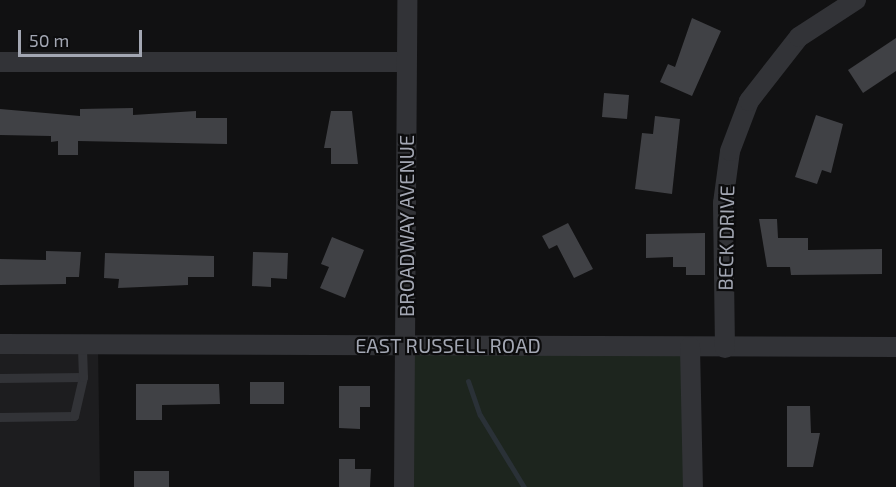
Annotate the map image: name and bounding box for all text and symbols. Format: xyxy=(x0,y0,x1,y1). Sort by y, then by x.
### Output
scale bar xyxy=(21,18,146,56)
text: 50 m xyxy=(29,29,69,51)
street label: BROADWAY AVENUE xyxy=(394,134,418,318)
street label: BECK DRIVE xyxy=(713,185,739,291)
street label: EAST RUSSELL ROAD xyxy=(355,333,541,357)

